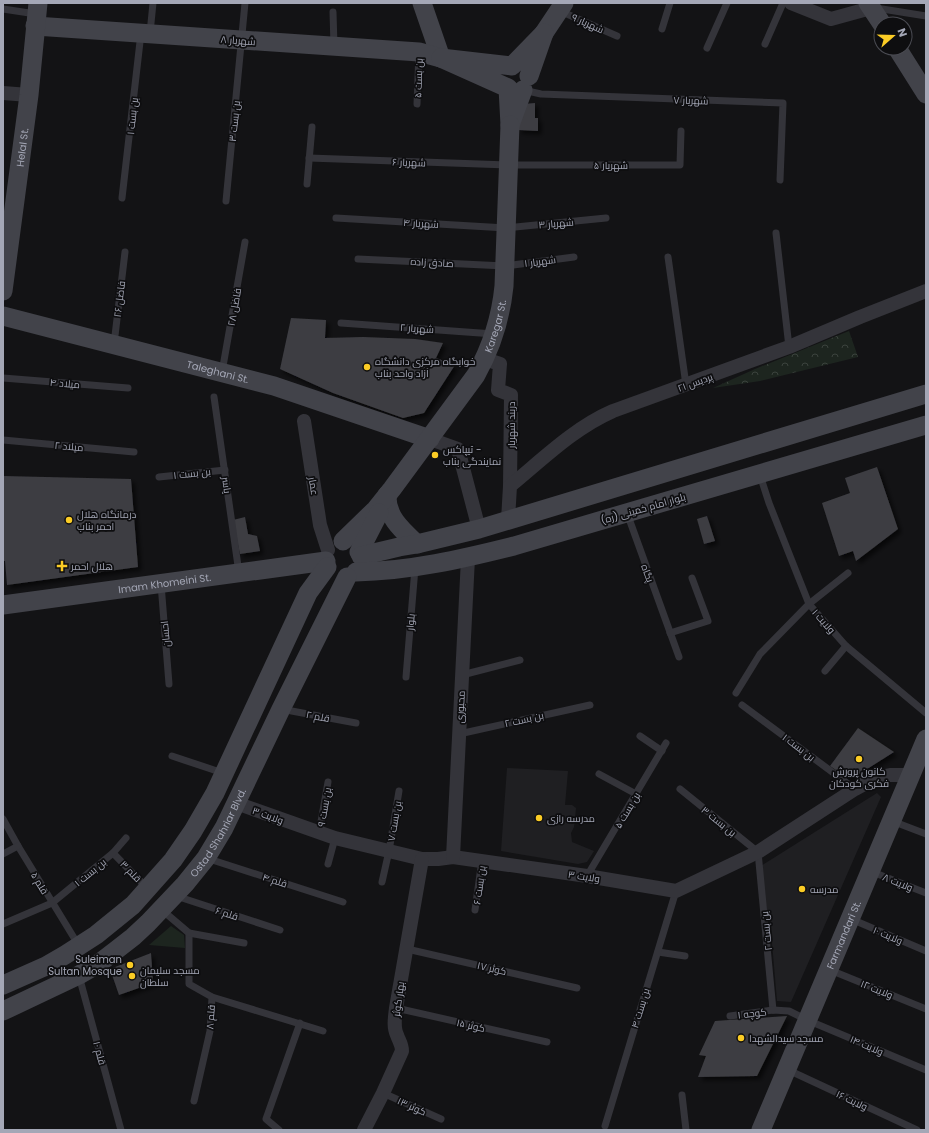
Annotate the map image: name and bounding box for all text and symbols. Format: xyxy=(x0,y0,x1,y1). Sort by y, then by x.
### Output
street label: شهریار ۹ xyxy=(569,10,606,37)
north arrow xyxy=(873,16,913,56)
text: N xyxy=(893,26,911,39)
street label: شهریار ۸ xyxy=(220,32,256,49)
street label: بن بست ۵ xyxy=(410,58,427,98)
street label: شهریار ۷ xyxy=(673,92,709,109)
street label: بن بست ۱ xyxy=(123,97,142,136)
street label: بن بست ۳ xyxy=(225,100,244,142)
street label: Helal St. xyxy=(13,127,33,168)
street label: شهریار ۶ xyxy=(392,154,426,171)
street label: شهریار ۵ xyxy=(594,158,628,173)
street label: شهریار ۳ xyxy=(538,214,574,233)
street label: شهریار ۴ xyxy=(403,215,439,232)
street label: شهریار ۱ xyxy=(523,252,557,271)
street label: صادق زاده xyxy=(410,254,454,271)
street label: فاضل ۲۶ xyxy=(110,280,129,318)
street label: فاضل ۲۸ xyxy=(224,287,245,327)
street label: Karegar St. xyxy=(481,299,510,355)
street label: شهریار ۲ xyxy=(399,320,434,337)
place label: خوابگاه مرکزی دانشگاه آزاد واحد بناب xyxy=(375,354,475,381)
street label: Taleghani St. xyxy=(185,357,251,387)
marker: خوابگاه مرکزی دانشگاه آزاد واحد بناب xyxy=(362,362,372,372)
street label: پردیس ۲۱ xyxy=(675,369,715,396)
street label: میلاد ۴ xyxy=(49,375,81,392)
street label: دربند شهریار xyxy=(504,401,519,450)
street label: میلاد ۲ xyxy=(54,438,84,455)
place label: تیپاکس - نمایندگی بناب xyxy=(443,442,501,469)
marker: تیپاکس - نمایندگی بناب xyxy=(430,450,440,460)
street label: بن بست ۱ xyxy=(173,464,212,483)
street label: یاسر xyxy=(218,475,235,495)
street label: عمار xyxy=(305,475,322,496)
street label: بلوار امام خمینی (ره) xyxy=(599,489,687,528)
place label: درمانگاه هلال احمر بناب xyxy=(77,507,137,534)
marker: درمانگاه هلال احمر بناب xyxy=(64,515,74,525)
place label: هلال احمر xyxy=(70,559,113,574)
marker: هلال احمر xyxy=(56,560,68,572)
street label: پگاه xyxy=(637,562,658,585)
street label: Imam Khomeini St. xyxy=(117,570,212,597)
street label: ولایت ۱ xyxy=(809,606,839,637)
street label: بلوار xyxy=(402,613,419,632)
street label: احسان xyxy=(157,620,174,648)
street label: محبوری xyxy=(452,690,469,724)
street label: قلم ۲ xyxy=(305,707,331,726)
street label: بن بست ۲ xyxy=(503,708,545,731)
street label: بن بست ۱ xyxy=(779,730,818,765)
marker: کانون پرورش فکری کودکان xyxy=(854,754,864,764)
place label: کانون پرورش فکری کودکان xyxy=(829,764,889,791)
street label: Ostad Shahriar Blvd. xyxy=(186,786,250,880)
street label: بن بست ۹ xyxy=(314,786,335,828)
street label: بن بست ۵ xyxy=(611,789,644,831)
street label: بن بست ۷ xyxy=(384,800,405,842)
street label: ولایت ۳ xyxy=(250,803,286,828)
street label: بن بست ۳ xyxy=(698,803,739,840)
place label: مدرسه رازی xyxy=(547,811,595,826)
marker: مدرسه رازی xyxy=(534,813,544,823)
street label: بن بست ۱ xyxy=(71,855,110,890)
street label: قلم ۳ xyxy=(117,857,145,886)
street label: بن بست ۶ xyxy=(469,865,490,906)
street label: ولایت ۳ xyxy=(567,867,601,886)
street label: قلم ۵ xyxy=(27,869,52,897)
street label: قلم ۴ xyxy=(261,869,289,891)
street label: ولایت ۸ xyxy=(880,870,915,895)
place label: مدرسه xyxy=(810,882,838,897)
marker: مدرسه xyxy=(797,884,807,894)
street label: Farmandari St. xyxy=(823,898,865,971)
street label: قلم ۶ xyxy=(214,903,240,924)
street label: بن بست ۲ xyxy=(757,910,776,951)
street label: ولایت ۱۰ xyxy=(871,923,905,948)
place label: Suleiman Sultan Mosque xyxy=(48,952,122,979)
street label: کوثر ۱۷ xyxy=(476,958,508,979)
marker: Suleiman Sultan Mosque xyxy=(125,960,135,970)
place label: مسجد سلیمان سلطان xyxy=(140,963,200,990)
marker: مسجد سلیمان سلطان xyxy=(127,971,137,981)
street label: ولایت ۱۲ xyxy=(858,976,895,1003)
street label: بهار کوثر xyxy=(388,981,408,1019)
street label: بن بست ۴ xyxy=(627,986,654,1030)
street label: قلم ۸ xyxy=(202,1004,219,1030)
street label: کوچه ۱ xyxy=(737,1004,767,1023)
street label: کوثر ۱۵ xyxy=(455,1015,487,1036)
place label: مسجد سیدالشهدا xyxy=(749,1031,823,1046)
street label: ولایت ۱۴ xyxy=(848,1032,886,1059)
marker: مسجد سیدالشهدا xyxy=(736,1033,746,1043)
street label: قلم ۱۰ xyxy=(89,1040,110,1067)
street label: ولایت ۱۶ xyxy=(834,1087,870,1114)
street label: کوثر ۱۳ xyxy=(395,1093,429,1119)

